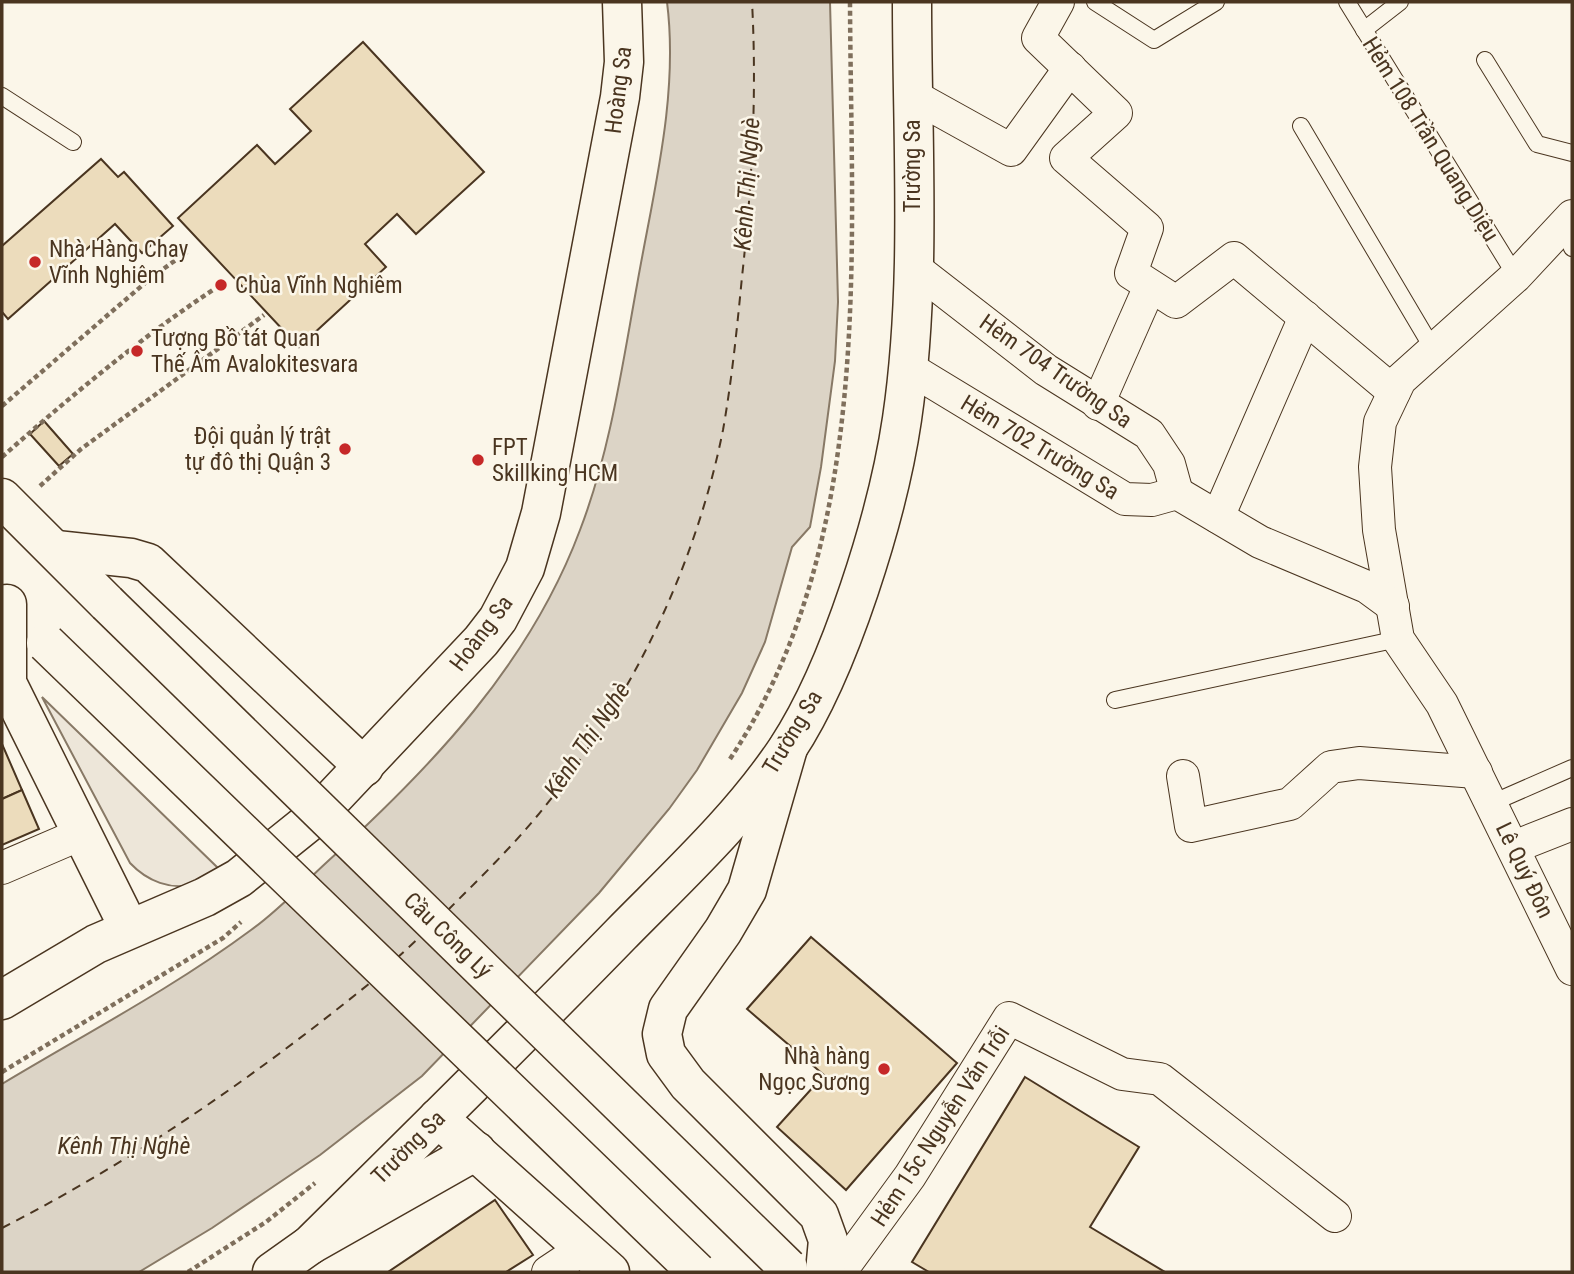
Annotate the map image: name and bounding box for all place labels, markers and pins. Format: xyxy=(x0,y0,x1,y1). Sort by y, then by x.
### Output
place label: Nhà Hàng Chay Vĩnh Nghiêm xyxy=(49,236,189,289)
marker: Nhà Hàng Chay Vĩnh Nghiêm xyxy=(27,254,43,270)
place label: Chùa Vĩnh Nghiêm xyxy=(235,272,402,299)
marker: Chùa Vĩnh Nghiêm xyxy=(213,277,229,293)
place label: Tượng Bồ tát Quan Thế Âm Avalokitesvara xyxy=(151,325,358,378)
marker: Tượng Bồ tát Quan Thế Âm Avalokitesvara xyxy=(129,343,145,359)
place label: Đội quản lý trật tự đô thị Quận 3 xyxy=(185,423,331,476)
place label: FPT Skillking HCM xyxy=(492,434,618,487)
marker: Đội quản lý trật tự đô thị Quận 3 xyxy=(337,441,353,457)
marker: FPT Skillking HCM xyxy=(470,452,486,468)
place label: Nhà hàng Ngọc Sương xyxy=(758,1043,870,1096)
marker: Nhà hàng Ngọc Sương xyxy=(876,1061,892,1077)

